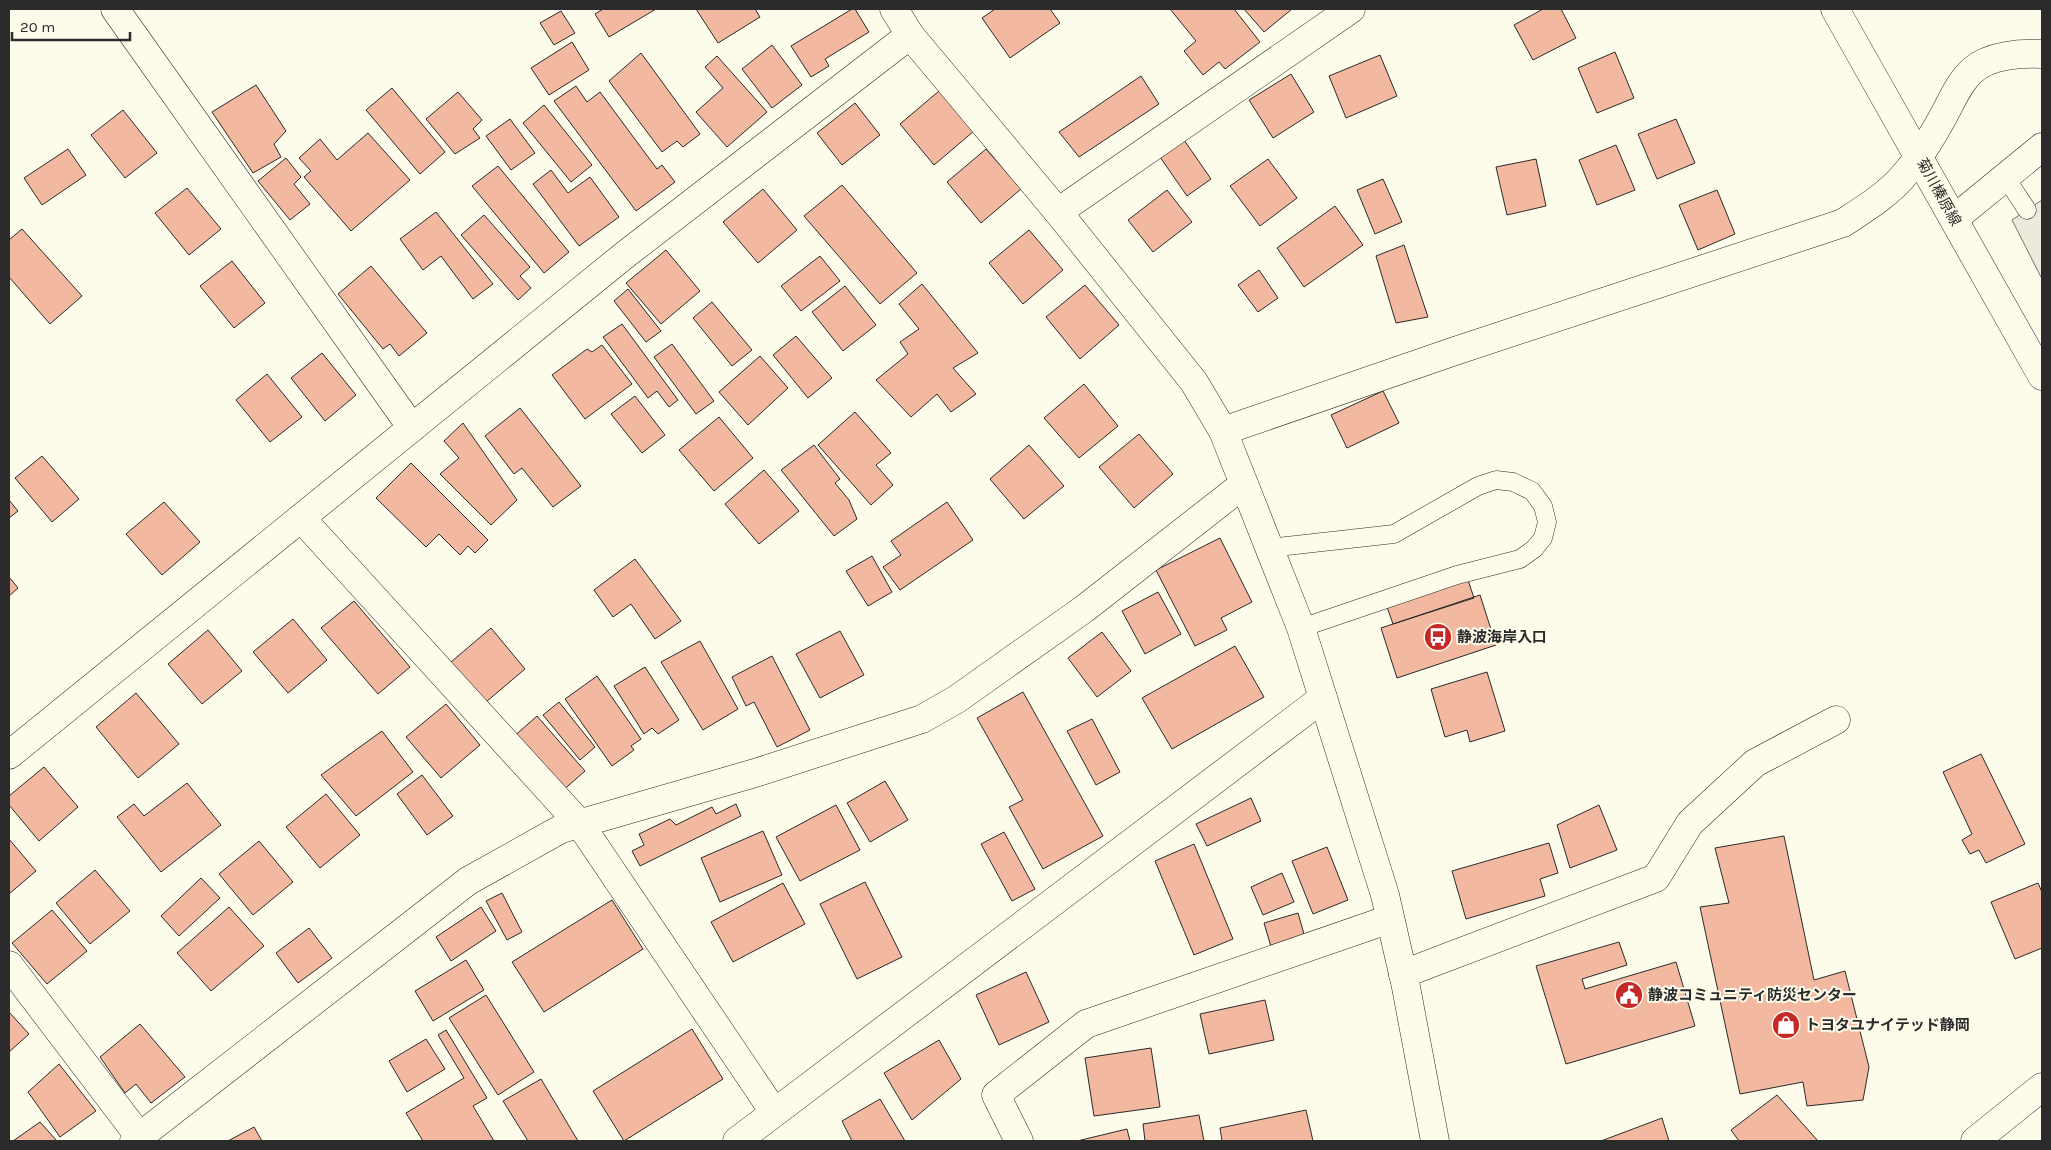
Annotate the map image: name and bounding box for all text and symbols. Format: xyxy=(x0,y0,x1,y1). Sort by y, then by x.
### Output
scale bar xyxy=(12,10,130,42)
text: 20 m xyxy=(20,18,55,36)
street label: 菊川榛原線 xyxy=(1913,155,1965,229)
bus stop icon: 静波海岸入口 xyxy=(1423,622,1453,652)
place label: 静波海岸入口 xyxy=(1457,628,1547,646)
public building icon: 静波コミュニティ防災センター xyxy=(1614,980,1644,1010)
place label: 静波コミュニティ防災センター xyxy=(1648,986,1857,1004)
shop icon: トヨタユナイテッド静岡 xyxy=(1771,1010,1801,1040)
place label: トヨタユナイテッド静岡 xyxy=(1805,1016,1970,1034)

